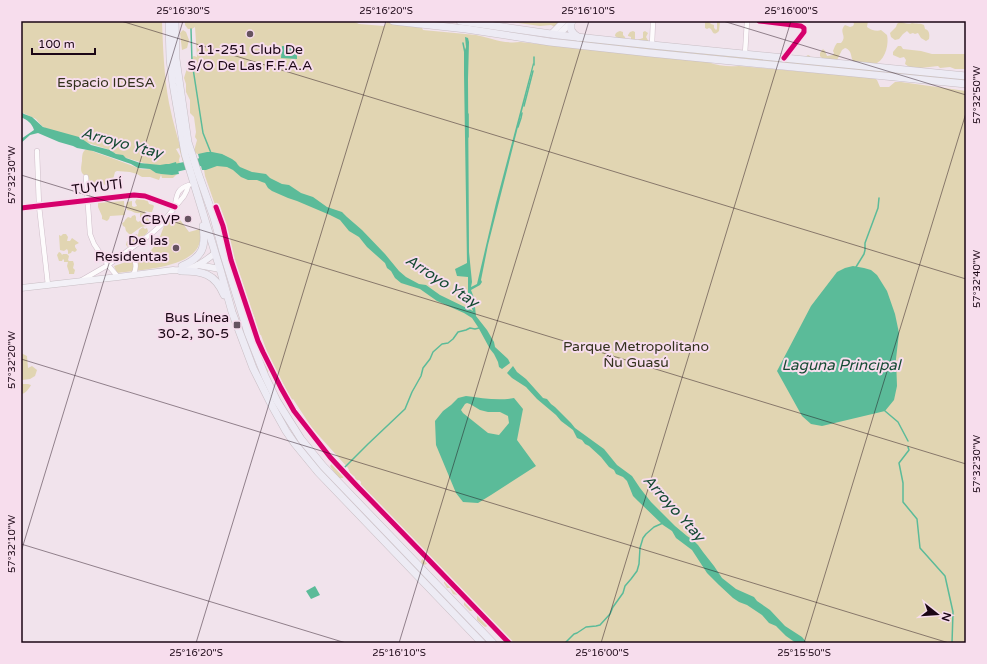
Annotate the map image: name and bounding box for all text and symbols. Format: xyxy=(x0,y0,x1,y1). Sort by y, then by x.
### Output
text: 25°16'30"S xyxy=(156,5,210,17)
text: 25°16'20"S xyxy=(359,5,413,17)
text: 25°16'10"S xyxy=(561,5,615,17)
text: 25°16'00"S xyxy=(764,5,818,17)
marker: 11-251 Club De S/O De Las F.F.A.A xyxy=(245,29,255,39)
scale bar xyxy=(32,30,95,56)
text: 100 m xyxy=(38,37,75,51)
place label: 11-251 Club De S/O De Las F.F.A.A xyxy=(188,41,312,74)
text: 57°32'50"W xyxy=(971,66,983,124)
park label: Espacio IDESA xyxy=(57,74,155,91)
water label: Arroyo Ytay xyxy=(79,124,166,163)
text: 57°32'30"W xyxy=(6,146,18,204)
street label: TUYUTÍ xyxy=(71,175,123,199)
place label: CBVP xyxy=(142,211,180,228)
marker: CBVP xyxy=(183,214,193,224)
place label: De las Residentas xyxy=(95,232,168,265)
marker: De las Residentas xyxy=(171,243,181,253)
text: 57°32'40"W xyxy=(971,250,983,308)
water label: Arroyo Ytay xyxy=(402,251,483,312)
place label: Bus Línea 30-2, 30-5 xyxy=(158,309,229,342)
marker: Bus Línea 30-2, 30-5 xyxy=(232,320,242,330)
text: 57°32'20"W xyxy=(6,331,18,389)
park label: Parque Metropolitano Ñu Guasú xyxy=(563,338,709,371)
water label: Laguna Principal xyxy=(781,356,903,374)
text: 57°32'30"W xyxy=(971,435,983,493)
water label: Arroyo Ytay xyxy=(639,471,710,546)
text: 57°32'10"W xyxy=(6,515,18,573)
north arrow xyxy=(917,594,957,634)
text: N xyxy=(939,611,954,623)
text: 25°16'20"S xyxy=(169,647,223,659)
text: 25°16'10"S xyxy=(372,647,426,659)
text: 25°16'00"S xyxy=(575,647,629,659)
text: 25°15'50"S xyxy=(777,647,831,659)

